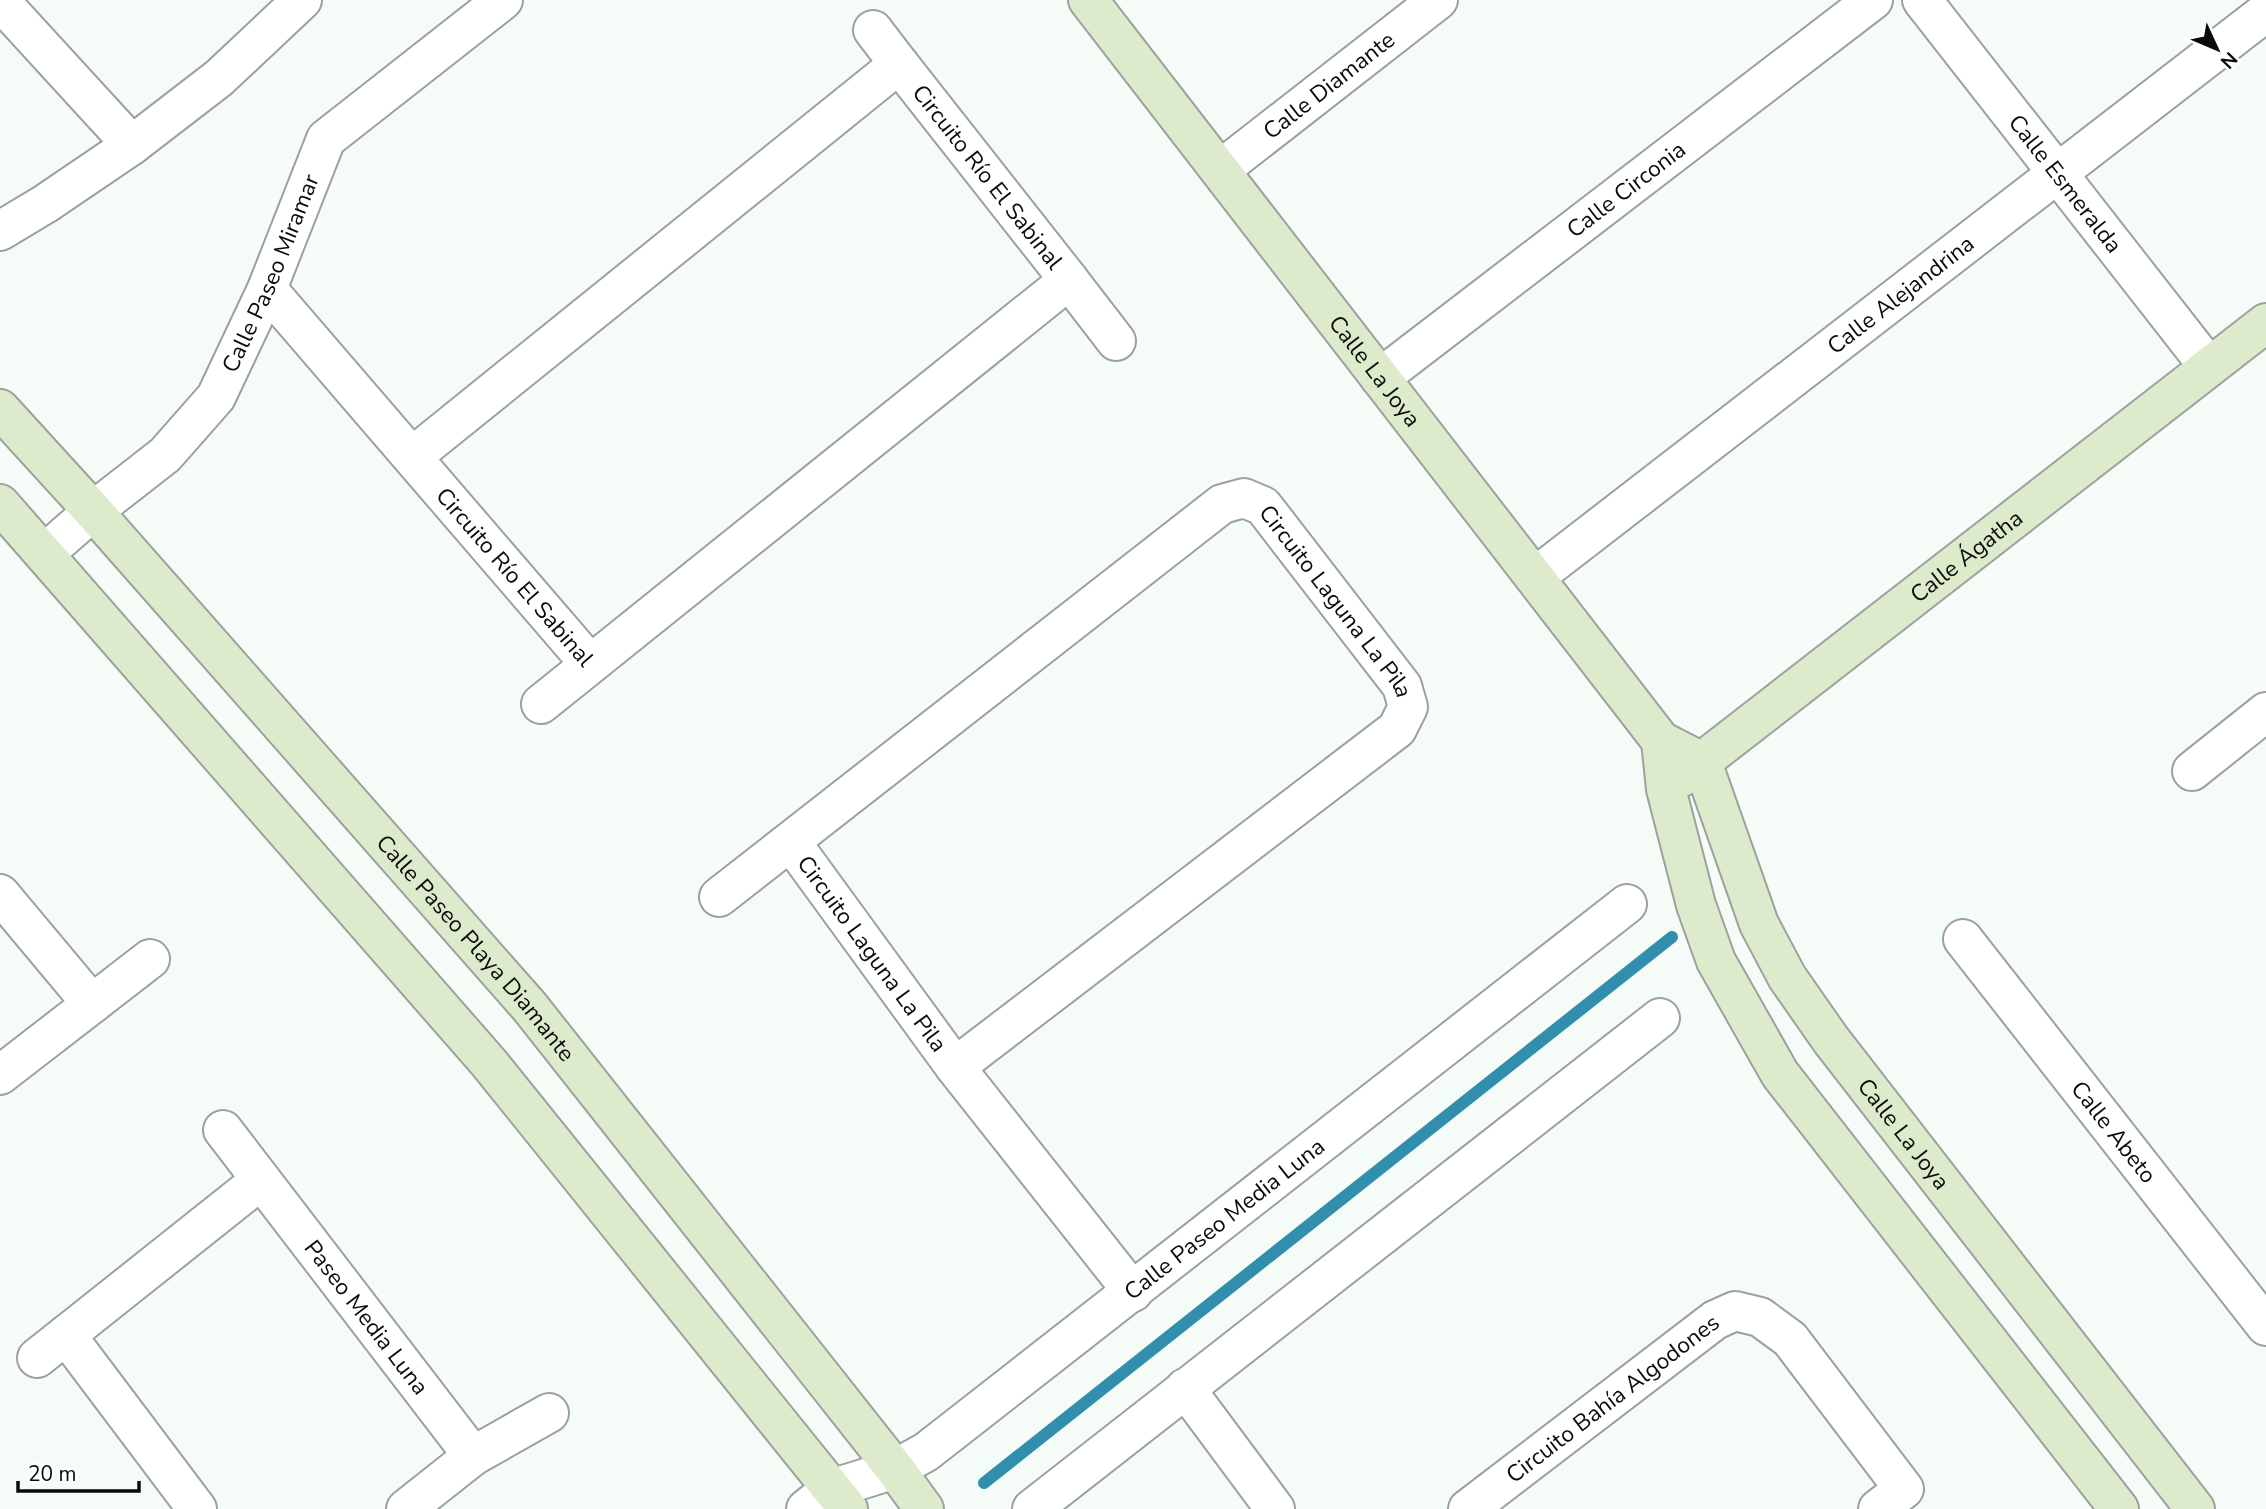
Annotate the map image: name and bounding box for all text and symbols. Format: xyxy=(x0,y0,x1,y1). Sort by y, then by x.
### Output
north arrow xyxy=(2182,14,2252,84)
street label: Calle Diamante xyxy=(1257,24,1401,146)
text: N xyxy=(2214,46,2243,74)
street label: Circuito Río El Sabinal xyxy=(905,78,1070,276)
street label: Calle Esmeralda xyxy=(2002,108,2129,259)
street label: Calle Circonia xyxy=(1560,134,1692,245)
street label: Calle Paseo Miramar xyxy=(214,169,326,377)
street label: Calle Alejandrina xyxy=(1821,228,1980,361)
street label: Calle La Joya xyxy=(1322,309,1428,433)
street label: Circuito Río El Sabinal xyxy=(429,481,601,673)
street label: Circuito Laguna La Pila xyxy=(1252,498,1420,701)
street label: Calle Ágatha xyxy=(1904,502,2029,610)
street label: Calle Paseo Playa Diamante xyxy=(369,828,582,1068)
street label: Circuito Laguna La Pila xyxy=(790,849,954,1058)
street label: Calle La Joya xyxy=(1851,1072,1957,1196)
street label: Calle Abeto xyxy=(2064,1074,2164,1190)
street label: Calle Paseo Media Luna xyxy=(1118,1131,1331,1307)
street label: Paseo Media Luna xyxy=(297,1233,436,1401)
street label: Circuito Bahía Algodones xyxy=(1499,1307,1726,1490)
scale bar xyxy=(18,1450,138,1494)
text: 20 m xyxy=(28,1460,77,1488)

